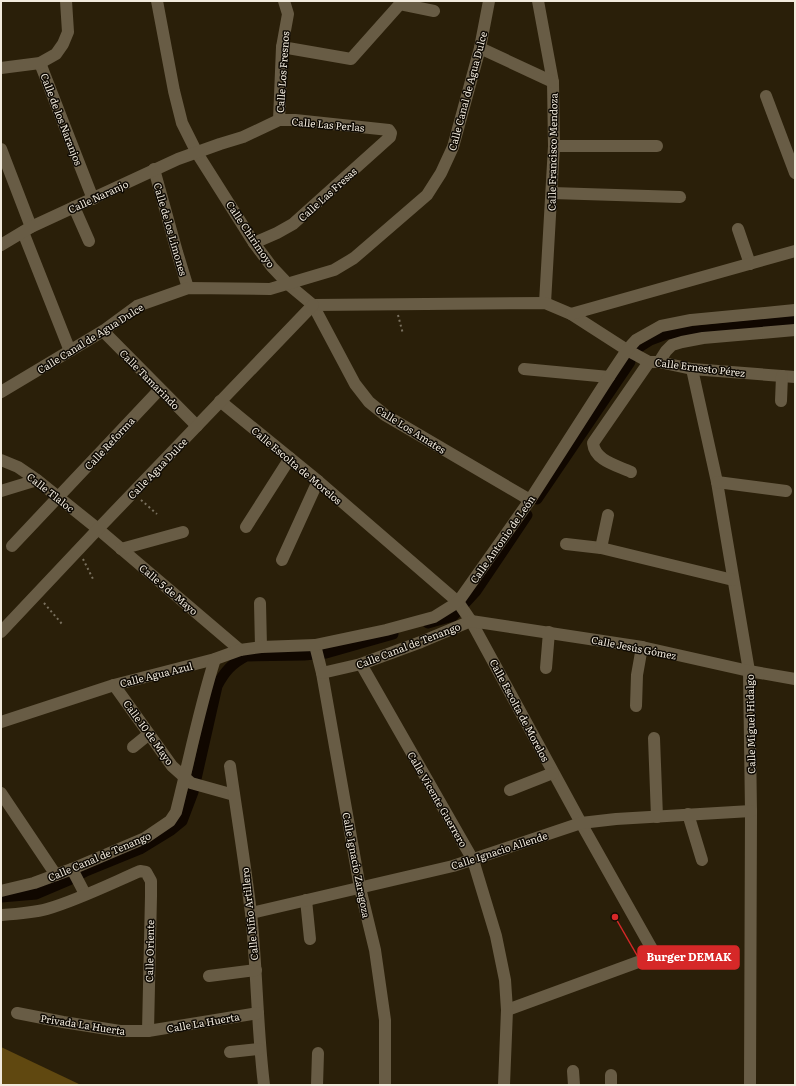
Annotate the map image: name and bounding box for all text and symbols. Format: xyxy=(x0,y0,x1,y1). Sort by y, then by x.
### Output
street label: Calle Los Fresnos xyxy=(272,30,292,113)
street label: Calle Canal de Agua Dulce xyxy=(444,30,490,152)
street label: Calle de los Naranjos xyxy=(37,71,87,168)
street label: Calle Francisco Mendoza xyxy=(543,92,561,211)
street label: Calle Las Perlas xyxy=(291,113,366,135)
street label: Calle Las Fresas xyxy=(294,163,360,224)
street label: Calle Naranjo xyxy=(66,175,131,216)
street label: Calle de los Limones xyxy=(151,181,192,278)
street label: Calle Chirimoyo xyxy=(223,198,279,271)
street label: Calle Canal de Agua Dulce xyxy=(34,299,146,377)
street label: Calle Tamarindo xyxy=(117,346,184,413)
street label: Calle Ernesto Pérez xyxy=(654,354,746,380)
street label: Calle Los Amates xyxy=(373,401,449,457)
street label: Calle Reforma xyxy=(80,413,138,473)
street label: Calle Escolta de Morelos xyxy=(248,423,346,508)
street label: Calle Agua Dulce xyxy=(124,434,190,502)
street label: Calle Tlaloc xyxy=(24,469,78,515)
street label: Calle Antonio de León xyxy=(466,492,538,586)
street label: Calle 5 de Mayo xyxy=(136,560,202,618)
street label: Calle Canal de Tenango xyxy=(354,618,462,672)
street label: Calle Jesús Gómez xyxy=(590,631,678,663)
street label: Calle Escolta de Morelos xyxy=(487,656,554,764)
street label: Calle Agua Azul xyxy=(118,658,195,690)
street label: Calle Miguel Hidalgo xyxy=(742,674,758,774)
street label: Calle 10 de Mayo xyxy=(120,696,178,768)
street label: Calle Vicente Guerrero xyxy=(404,748,472,850)
street label: Calle Ignacio Zaragoza xyxy=(339,811,375,920)
street label: Calle Canal de Tenango xyxy=(45,827,153,884)
street label: Calle Ignacio Allende xyxy=(449,827,549,873)
street label: Calle Niño Artillero xyxy=(237,867,261,961)
street label: Calle Oriente xyxy=(141,920,157,982)
callout: Burger DEMAK xyxy=(638,946,739,969)
text: Burger DEMAK xyxy=(646,948,732,964)
street label: Calle La Huerta xyxy=(165,1008,241,1036)
street label: Privada La Huerta xyxy=(39,1010,127,1038)

